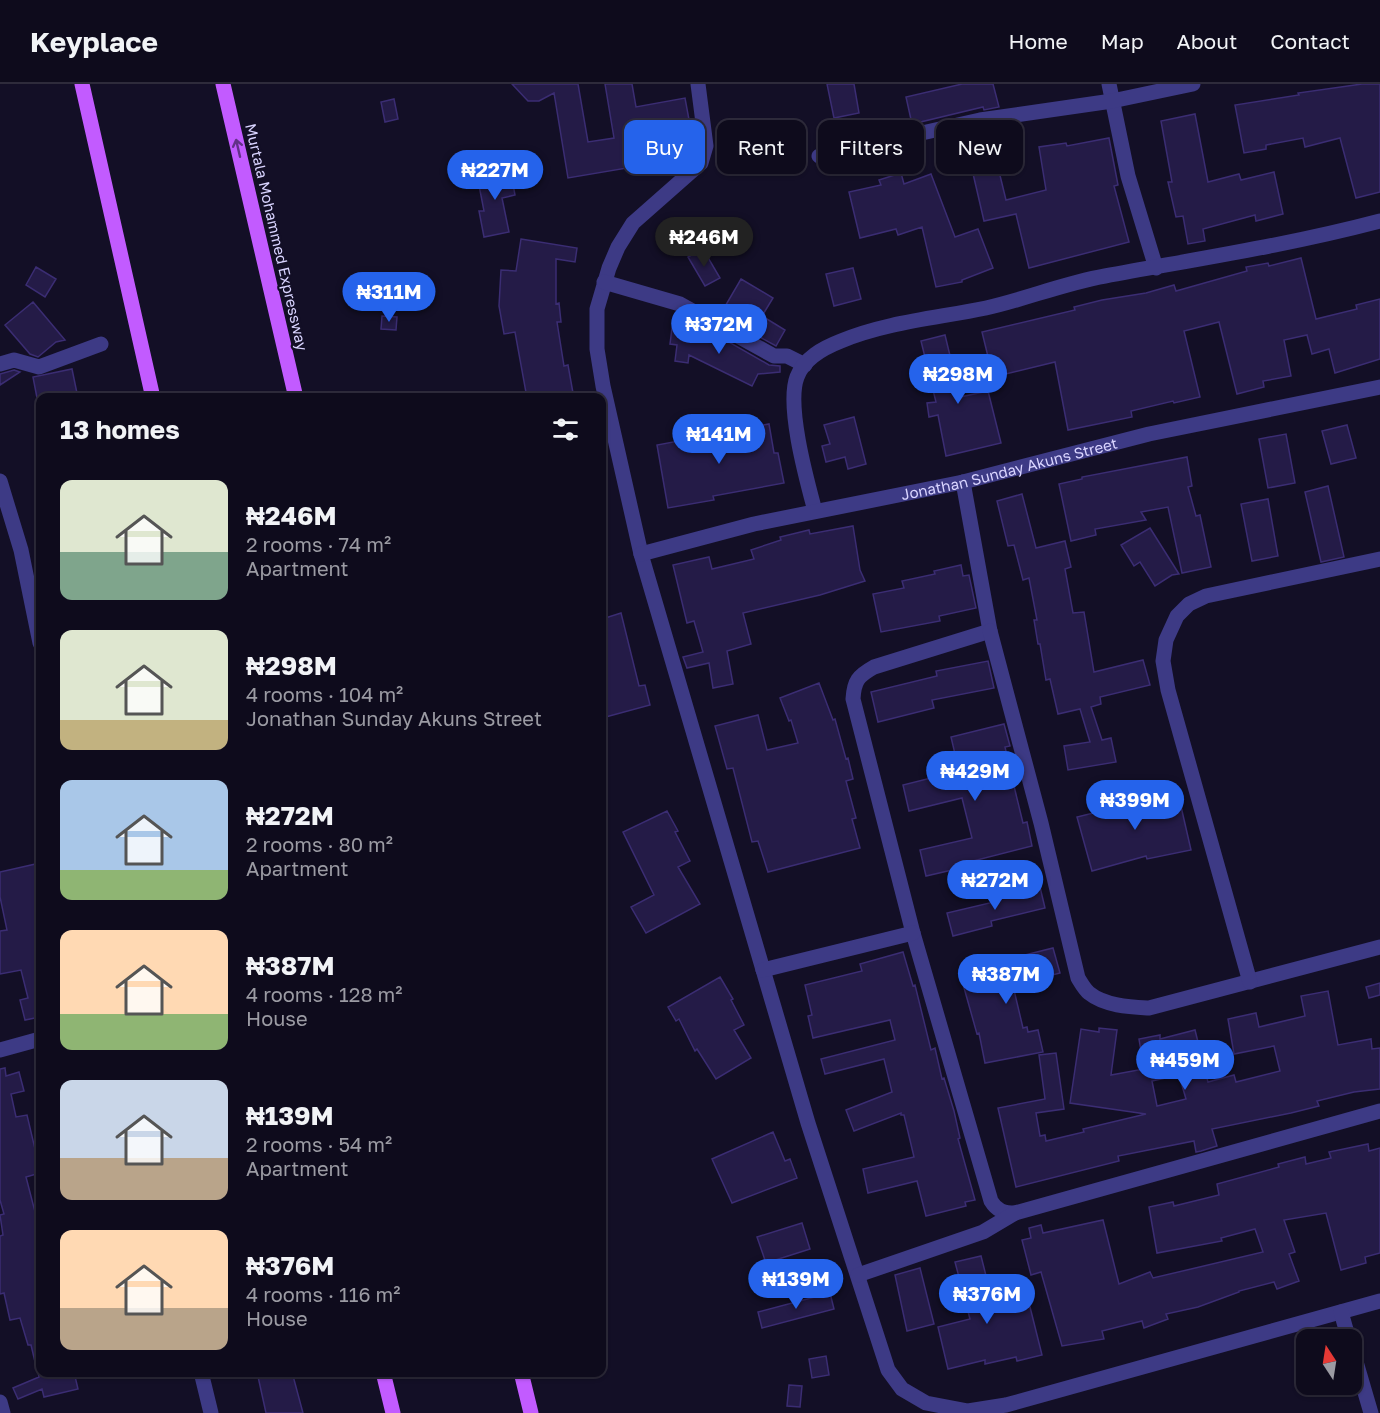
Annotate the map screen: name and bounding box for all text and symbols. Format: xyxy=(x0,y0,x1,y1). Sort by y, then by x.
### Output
text: Keyplace xyxy=(30,25,158,58)
text: Home xyxy=(1008,28,1068,54)
text: Map xyxy=(1101,28,1144,54)
text: About xyxy=(1177,28,1237,54)
text: Contact xyxy=(1270,28,1350,54)
chip: Buy xyxy=(624,120,705,174)
chip: Rent xyxy=(717,120,806,174)
chip: Filters xyxy=(818,120,924,174)
chip: New xyxy=(936,120,1023,174)
street label: Murtala Mohammed Expressway xyxy=(242,122,312,353)
one-way arrow xyxy=(232,139,243,158)
pin: ₦227M xyxy=(453,150,537,201)
text: ₦227M xyxy=(461,157,529,181)
pin: ₦246M xyxy=(662,217,746,268)
text: ₦246M xyxy=(669,224,739,248)
pin: ₦311M xyxy=(347,272,431,323)
text: ₦311M xyxy=(356,279,422,303)
pin: ₦372M xyxy=(677,304,761,355)
text: ₦372M xyxy=(685,311,753,335)
pin: ₦298M xyxy=(916,354,1000,405)
text: ₦298M xyxy=(923,361,993,385)
icon: filters xyxy=(549,413,582,446)
text: 13 homes xyxy=(60,414,180,445)
pin: ₦141M xyxy=(677,414,761,465)
text: ₦141M xyxy=(686,421,752,445)
street label: Jonathan Sunday Akuns Street xyxy=(899,434,1119,503)
text: ₦246M xyxy=(246,500,337,531)
icon: home xyxy=(108,504,180,576)
text: 2 rooms · 74 m² xyxy=(246,532,391,556)
text: Apartment xyxy=(246,556,349,580)
text: ₦298M xyxy=(246,650,337,681)
icon: home xyxy=(108,654,180,726)
text: 4 rooms · 104 m² xyxy=(246,682,403,706)
text: Jonathan Sunday Akuns Street xyxy=(246,706,542,730)
pin: ₦429M xyxy=(933,751,1017,802)
text: ₦429M xyxy=(940,758,1010,782)
pin: ₦399M xyxy=(1093,780,1177,831)
text: ₦399M xyxy=(1100,787,1170,811)
text: ₦272M xyxy=(246,800,334,831)
icon: home xyxy=(108,804,180,876)
text: 2 rooms · 80 m² xyxy=(246,832,393,856)
text: Apartment xyxy=(246,856,349,880)
pin: ₦272M xyxy=(953,860,1037,911)
text: ₦272M xyxy=(961,867,1029,891)
text: ₦387M xyxy=(246,950,335,981)
icon: home xyxy=(108,954,180,1026)
pin: ₦387M xyxy=(964,954,1048,1005)
text: ₦387M xyxy=(972,961,1040,985)
text: 4 rooms · 128 m² xyxy=(246,982,403,1006)
text: House xyxy=(246,1006,308,1030)
pin: ₦459M xyxy=(1143,1040,1227,1091)
text: ₦459M xyxy=(1150,1047,1220,1071)
text: ₦139M xyxy=(246,1100,334,1131)
icon: home xyxy=(108,1104,180,1176)
text: 2 rooms · 54 m² xyxy=(246,1132,392,1156)
text: Apartment xyxy=(246,1156,349,1180)
text: ₦376M xyxy=(246,1250,334,1281)
icon: home xyxy=(108,1254,180,1326)
pin: ₦139M xyxy=(754,1259,838,1310)
text: ₦139M xyxy=(762,1266,830,1290)
pin: ₦376M xyxy=(945,1274,1029,1325)
text: ₦376M xyxy=(953,1281,1021,1305)
text: 4 rooms · 116 m² xyxy=(246,1282,401,1306)
text: House xyxy=(246,1306,308,1330)
north arrow xyxy=(1296,1329,1362,1395)
map controls xyxy=(1296,1329,1362,1395)

